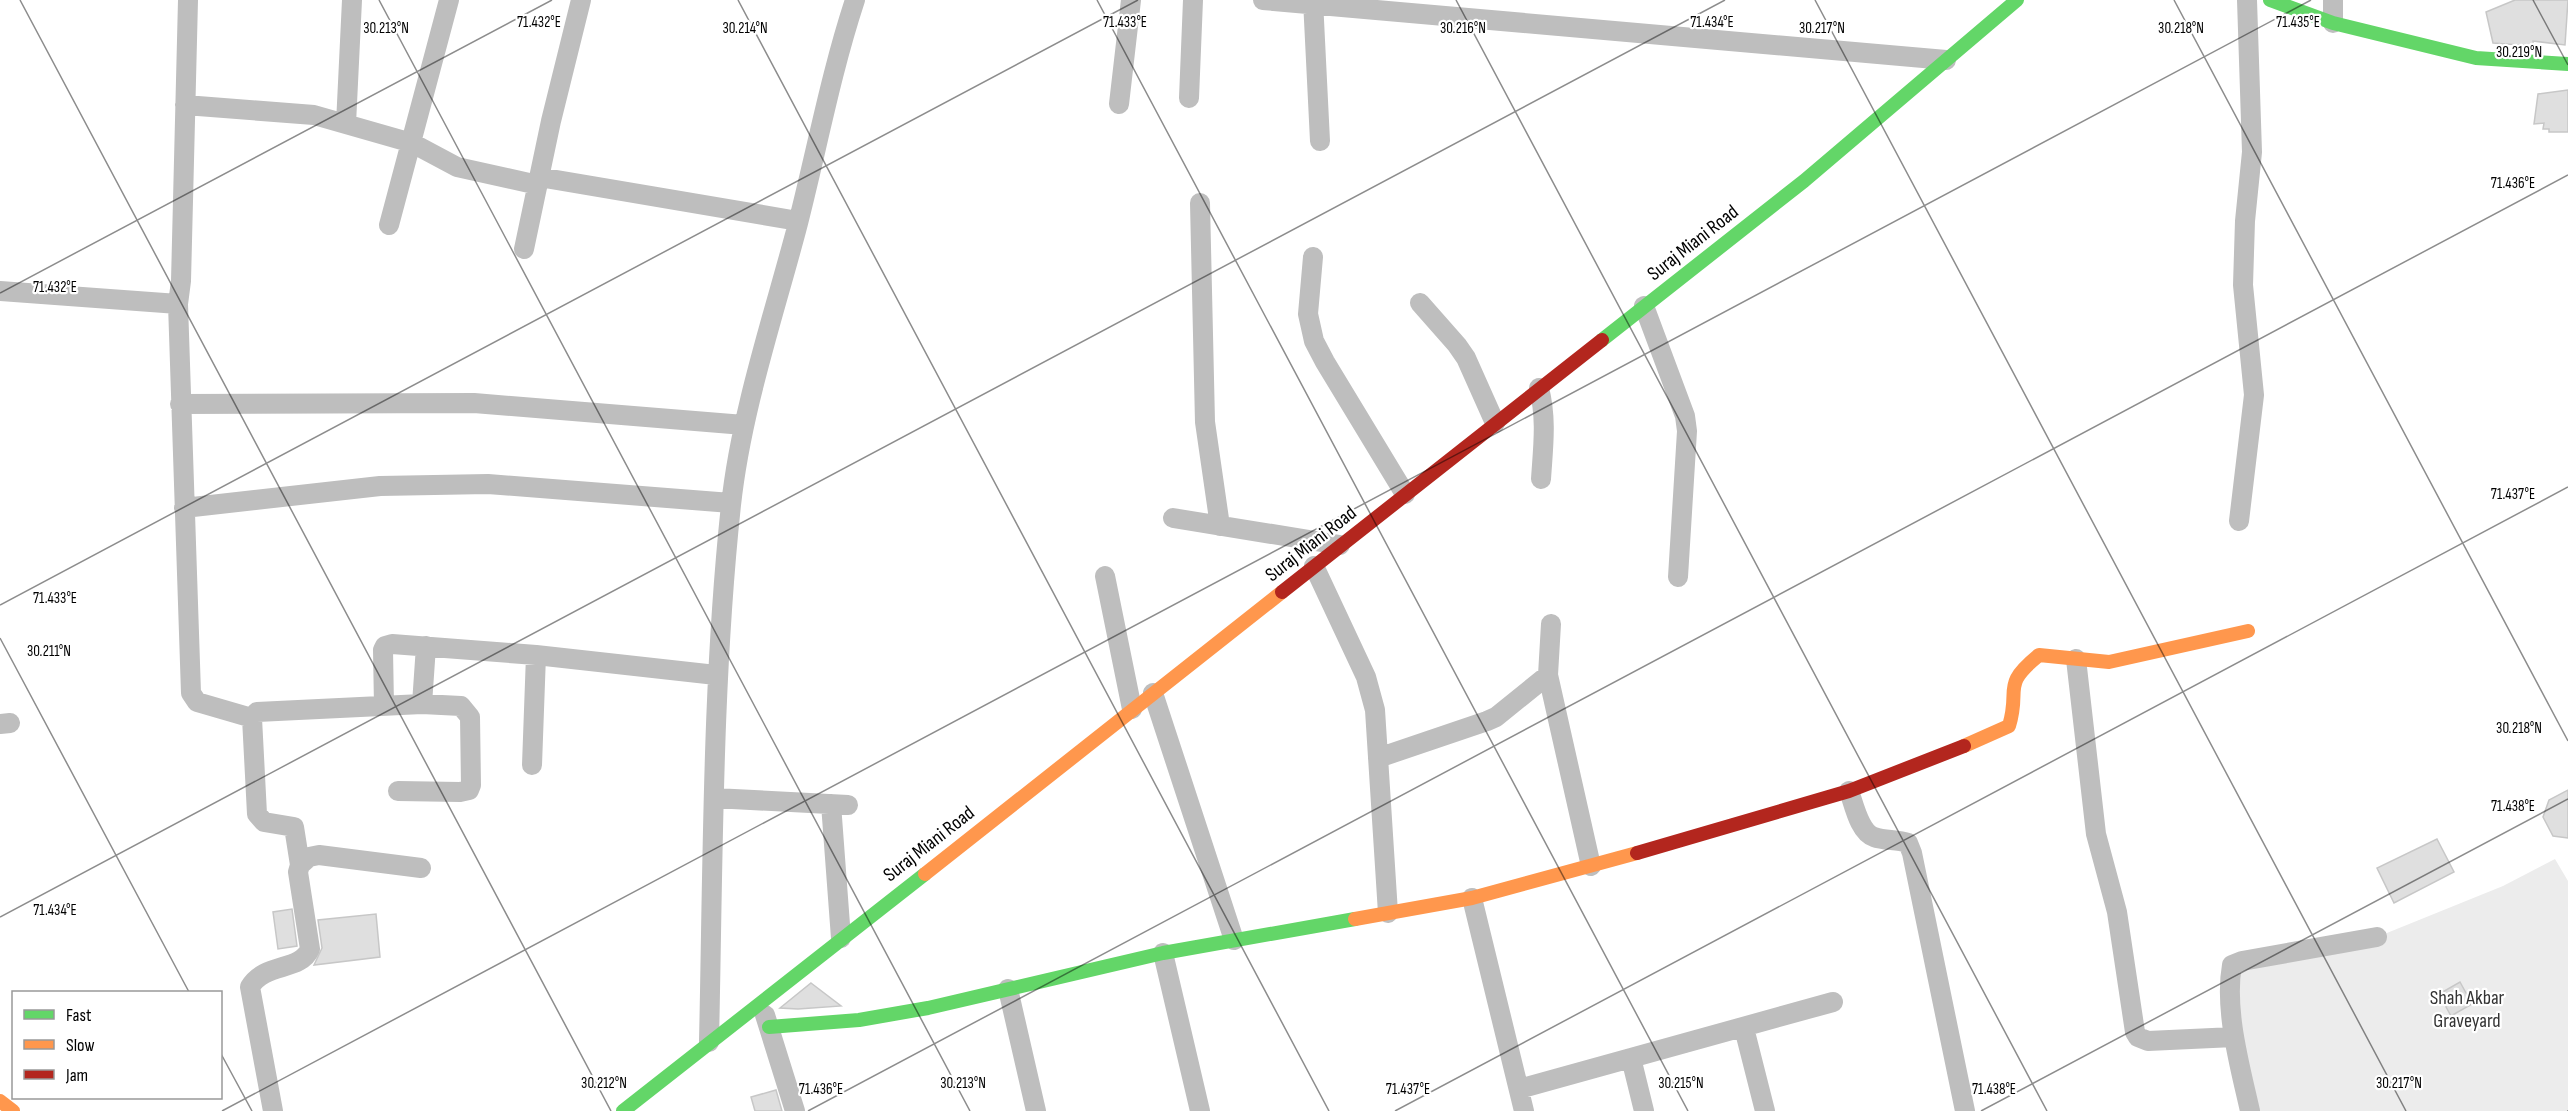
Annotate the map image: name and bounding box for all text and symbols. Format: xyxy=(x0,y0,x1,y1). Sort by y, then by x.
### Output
text: 71.432°E xyxy=(517,13,561,32)
text: 71.433°E xyxy=(1103,13,1147,32)
text: 71.434°E xyxy=(1690,13,1734,32)
text: 71.435°E xyxy=(2276,13,2320,32)
text: 30.213°N xyxy=(363,19,409,38)
text: 30.214°N xyxy=(722,19,768,38)
text: 30.216°N xyxy=(1440,19,1486,38)
text: 30.217°N xyxy=(1799,19,1845,38)
text: 30.218°N xyxy=(2158,19,2204,38)
text: 30.219°N xyxy=(2496,43,2542,62)
text: 71.436°E xyxy=(2491,174,2535,193)
street label: Suraj Miani Road xyxy=(1643,200,1743,286)
text: 71.432°E xyxy=(33,278,77,297)
text: 71.437°E xyxy=(2491,485,2535,504)
street label: Suraj Miani Road xyxy=(1261,501,1361,587)
text: 71.433°E xyxy=(33,589,77,608)
text: 30.211°N xyxy=(27,642,71,661)
text: 30.218°N xyxy=(2496,719,2542,738)
text: 71.438°E xyxy=(2491,797,2535,816)
street label: Suraj Miani Road xyxy=(879,801,979,887)
text: 71.434°E xyxy=(33,901,77,920)
park label: Shah Akbar Graveyard xyxy=(2430,986,2505,1033)
legend xyxy=(12,991,222,1099)
text: Fast xyxy=(66,1005,92,1026)
text: Slow xyxy=(66,1035,95,1056)
text: Jam xyxy=(65,1065,88,1086)
text: 30.212°N xyxy=(581,1074,627,1093)
text: 30.213°N xyxy=(940,1074,986,1093)
text: 30.215°N xyxy=(1658,1074,1704,1093)
text: 30.217°N xyxy=(2376,1074,2422,1093)
text: 71.436°E xyxy=(799,1080,843,1099)
text: 71.437°E xyxy=(1386,1080,1430,1099)
text: 71.438°E xyxy=(1972,1080,2016,1099)

